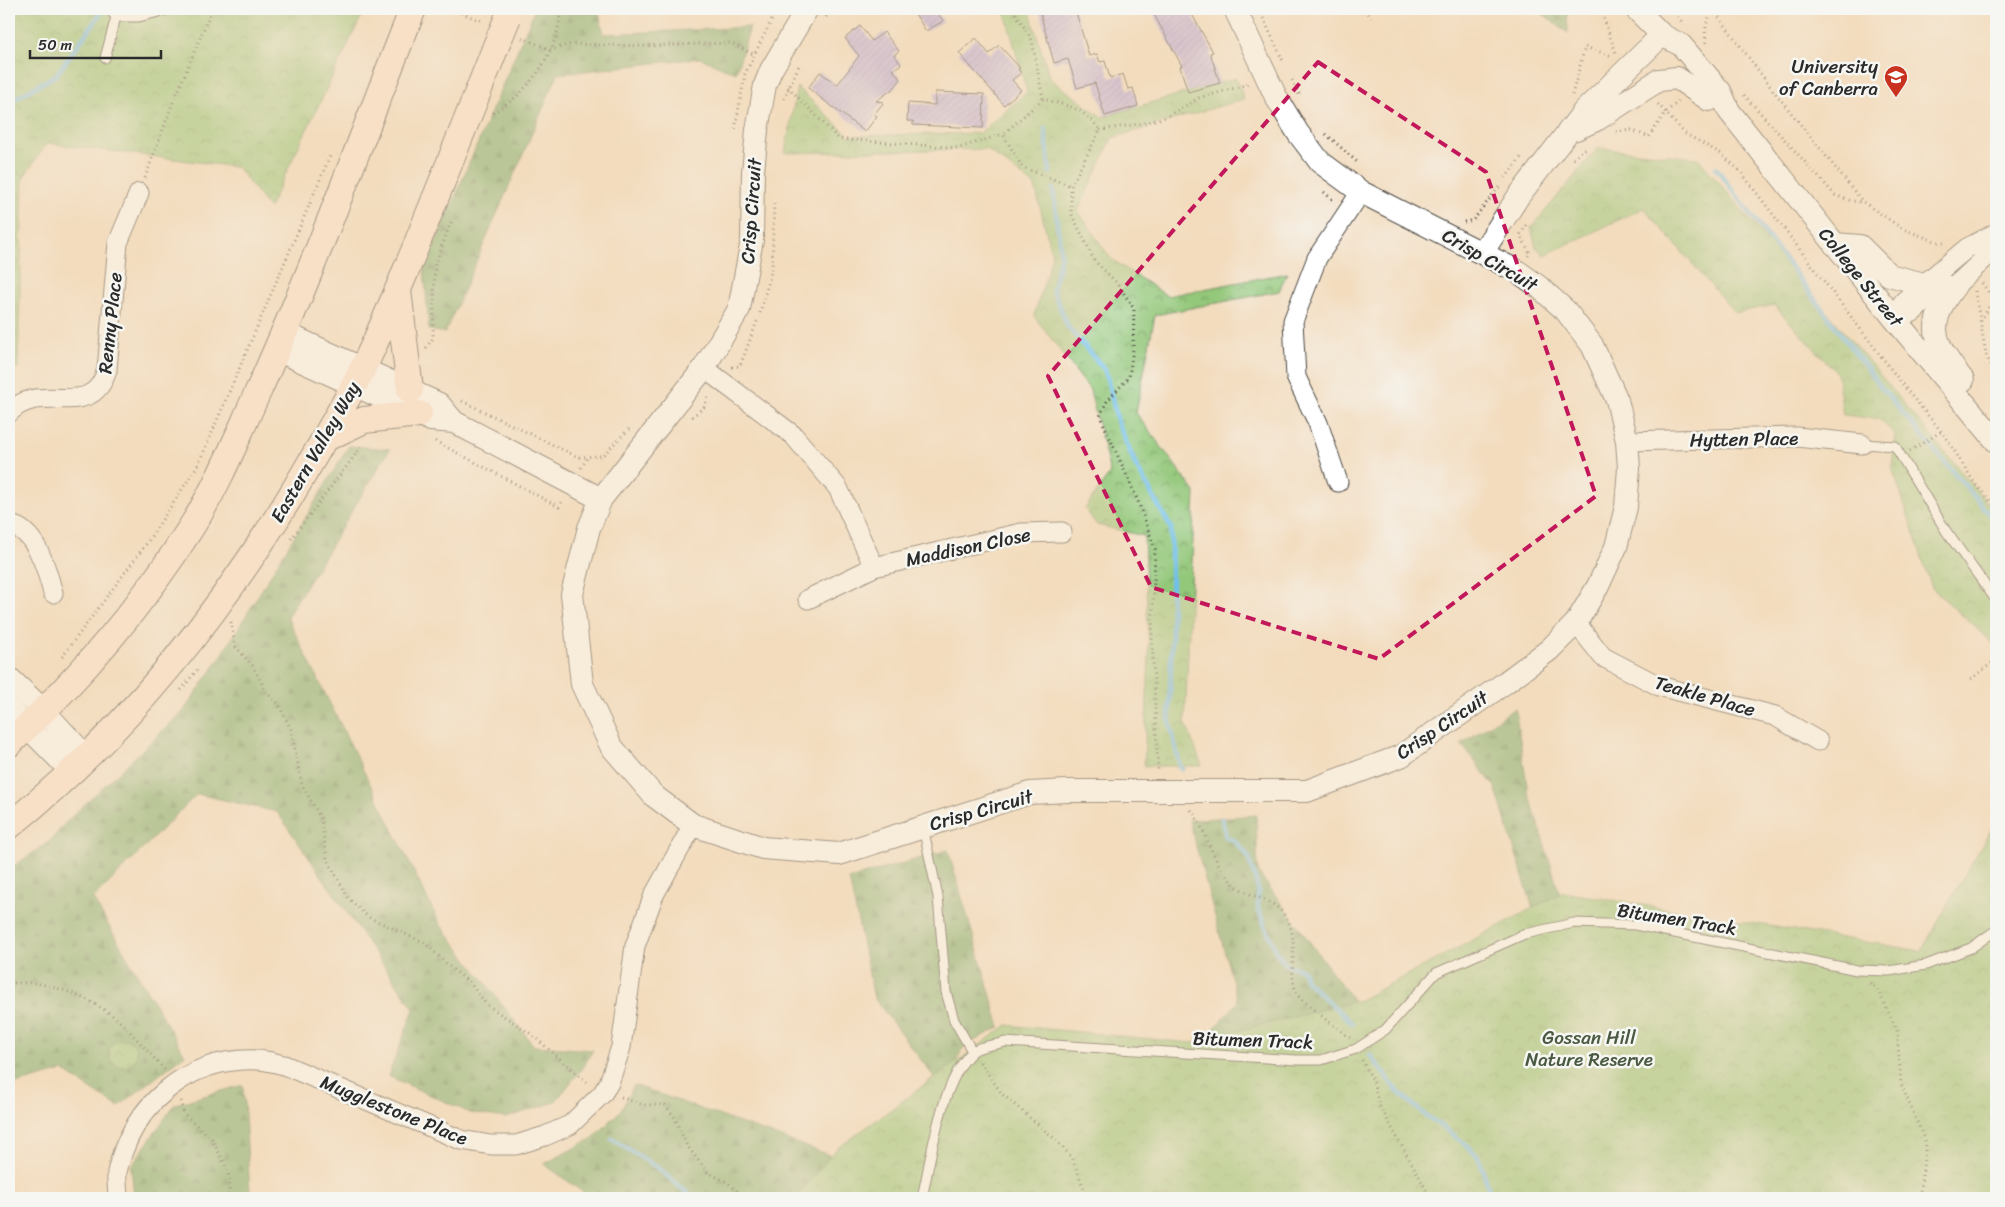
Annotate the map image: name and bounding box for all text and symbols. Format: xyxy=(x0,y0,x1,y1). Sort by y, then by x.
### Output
scale bar xyxy=(30,28,161,60)
text: 50 m xyxy=(38,32,73,58)
place label: University of Canberra xyxy=(1779,50,1878,105)
school or university icon: University of Canberra xyxy=(1883,64,1909,98)
street label: Crisp Circuit xyxy=(731,156,771,265)
street label: Crisp Circuit xyxy=(1436,219,1545,301)
street label: College Street xyxy=(1810,220,1913,335)
street label: Renny Place xyxy=(88,270,132,375)
street label: Eastern Valley Way xyxy=(261,375,369,529)
street label: Hytten Place xyxy=(1689,422,1799,456)
street label: Maddison Close xyxy=(902,518,1034,576)
street label: Teakle Place xyxy=(1651,666,1760,726)
street label: Crisp Circuit xyxy=(1389,681,1496,768)
street label: Crisp Circuit xyxy=(925,779,1038,840)
street label: Bitumen Track xyxy=(1615,893,1739,945)
street label: Bitumen Track xyxy=(1192,1021,1314,1059)
park label: Gossan Hill Nature Reserve xyxy=(1525,1021,1653,1076)
street label: Mugglestone Place xyxy=(315,1065,473,1155)

